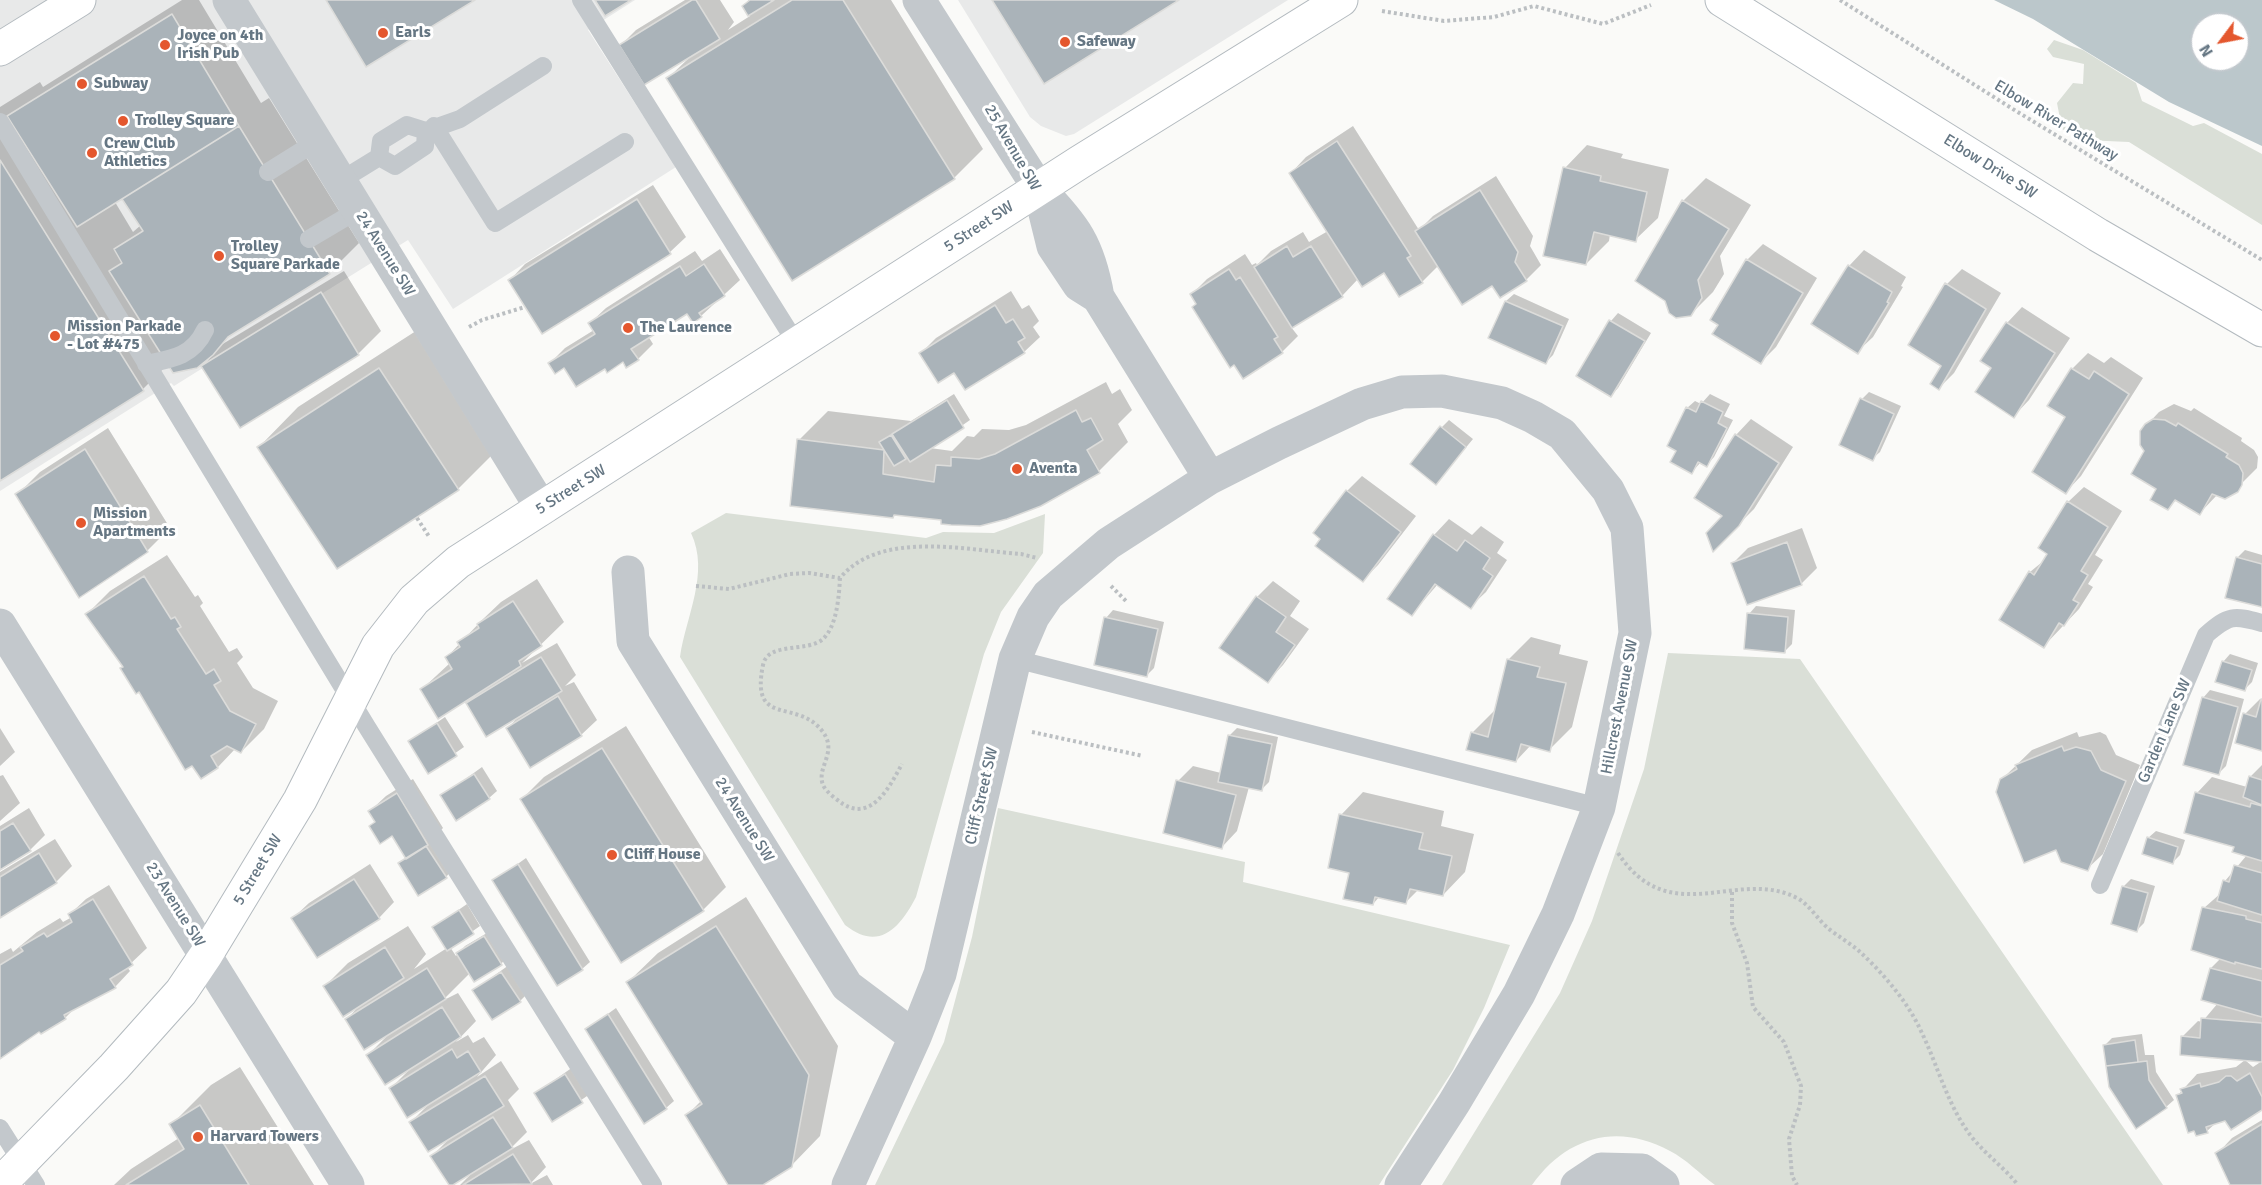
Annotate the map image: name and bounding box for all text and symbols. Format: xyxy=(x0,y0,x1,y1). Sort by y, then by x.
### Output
north arrow xyxy=(2190,12,2250,72)
place label: Earls xyxy=(395,23,431,43)
place label: Joyce on 4th Irish Pub xyxy=(177,26,263,64)
marker: Earls xyxy=(376,26,390,40)
place label: Safeway xyxy=(1077,32,1136,52)
marker: Safeway xyxy=(1058,35,1072,49)
marker: Joyce on 4th Irish Pub xyxy=(158,38,172,52)
text: N xyxy=(2195,40,2218,61)
place label: Subway xyxy=(94,74,148,94)
street label: Elbow River Pathway xyxy=(1991,76,2121,166)
marker: Subway xyxy=(75,77,89,91)
street label: 25 Avenue SW xyxy=(980,101,1044,195)
place label: Trolley Square xyxy=(135,111,234,131)
marker: Trolley Square xyxy=(116,114,130,128)
street label: Elbow Drive SW xyxy=(1940,131,2040,203)
place label: Crew Club Athletics xyxy=(104,134,175,172)
marker: Crew Club Athletics xyxy=(85,146,99,160)
street label: 5 Street SW xyxy=(940,197,1018,257)
street label: 24 Avenue SW xyxy=(351,208,419,300)
place label: Trolley Square Parkade xyxy=(231,237,340,275)
marker: Trolley Square Parkade xyxy=(212,249,226,263)
place label: Mission Parkade - Lot #475 xyxy=(67,317,181,355)
place label: The Laurence xyxy=(640,318,732,338)
marker: The Laurence xyxy=(621,321,635,335)
marker: Mission Parkade - Lot #475 xyxy=(48,329,62,343)
place label: Aventa xyxy=(1029,459,1077,479)
street label: 5 Street SW xyxy=(532,461,610,519)
marker: Aventa xyxy=(1010,462,1024,476)
place label: Mission Apartments xyxy=(93,504,176,542)
marker: Mission Apartments xyxy=(74,516,88,530)
street label: Hillcrest Avenue SW xyxy=(1597,638,1643,776)
street label: Garden Lane SW xyxy=(2134,676,2196,786)
street label: Cliff Street SW xyxy=(961,745,1003,847)
street label: 24 Avenue SW xyxy=(710,774,778,866)
street label: 5 Street SW xyxy=(229,831,287,909)
place label: Cliff House xyxy=(624,845,701,865)
marker: Cliff House xyxy=(605,848,619,862)
street label: 23 Avenue SW xyxy=(141,859,209,951)
place label: Harvard Towers xyxy=(210,1127,319,1147)
marker: Harvard Towers xyxy=(191,1130,205,1144)

